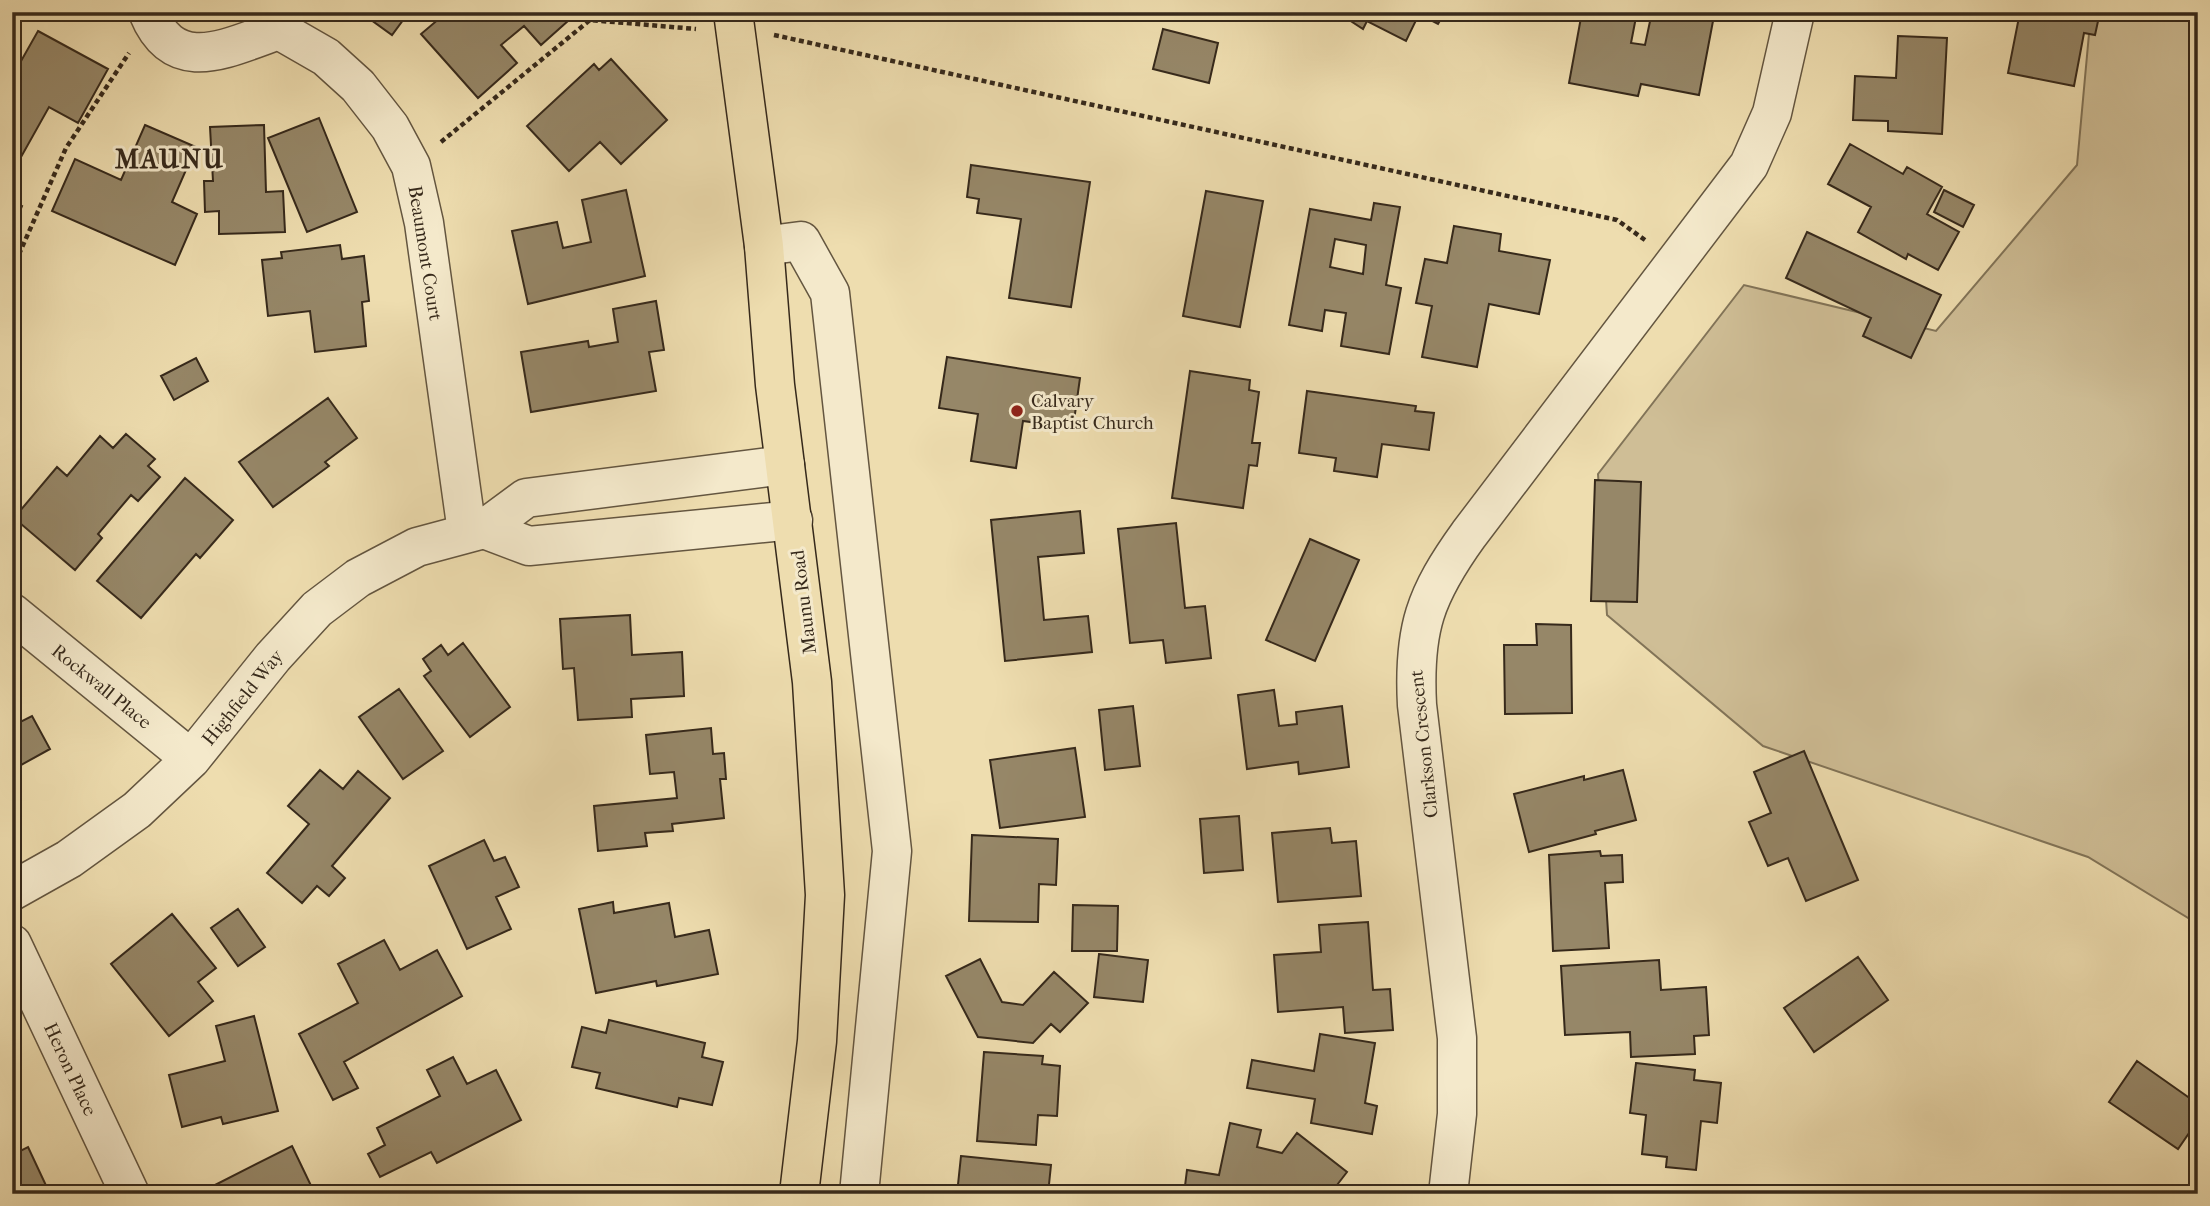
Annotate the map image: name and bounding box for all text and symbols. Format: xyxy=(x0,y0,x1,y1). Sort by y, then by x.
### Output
district label: MAUNU xyxy=(115,144,225,175)
street label: Beaumont Court xyxy=(403,184,447,322)
place label: Calvary Baptist Church xyxy=(1031,390,1154,434)
marker: Calvary Baptist Church xyxy=(1009,403,1025,419)
street label: Maunu Road xyxy=(787,548,821,655)
street label: Rockwall Place xyxy=(47,640,156,734)
street label: Highfield Way xyxy=(197,645,289,750)
street label: Clarkson Crescent xyxy=(1405,669,1443,819)
street label: Heron Place xyxy=(39,1019,101,1119)

